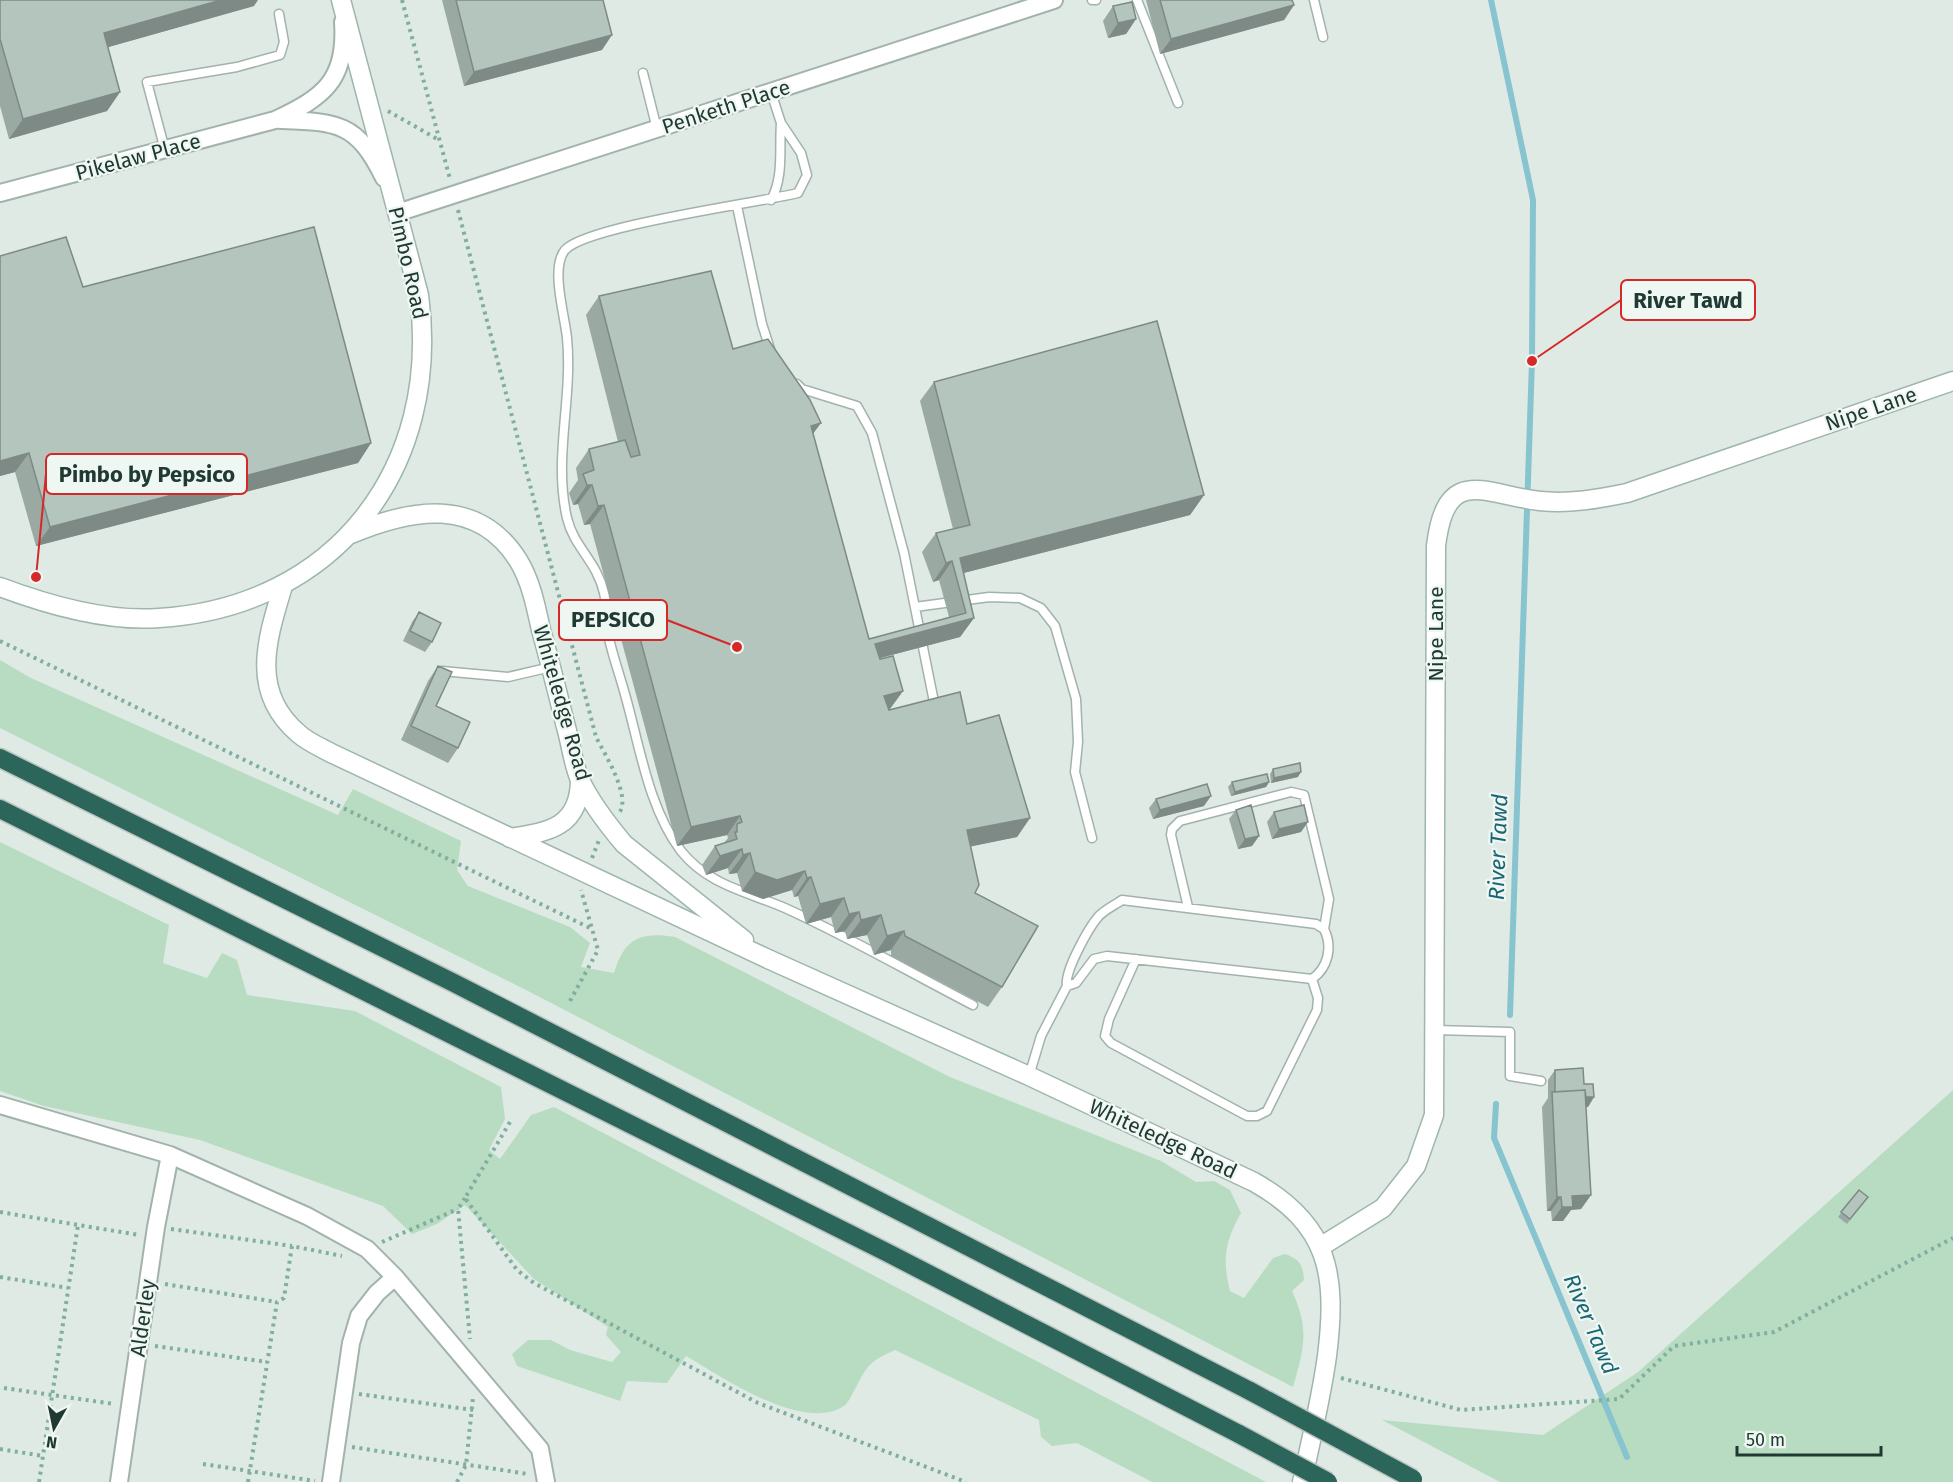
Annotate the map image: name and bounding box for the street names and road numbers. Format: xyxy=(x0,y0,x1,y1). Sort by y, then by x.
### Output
street label: Penketh Place xyxy=(659,74,793,140)
street label: Pikelaw Place xyxy=(72,128,204,186)
street label: Pimbo Road xyxy=(382,204,434,322)
street label: Nipe Lane xyxy=(1822,381,1920,437)
street label: Nipe Lane xyxy=(1423,586,1449,682)
street label: Whiteledge Road xyxy=(527,622,597,784)
street label: Whiteledge Road xyxy=(1085,1093,1241,1185)
street label: Alderley xyxy=(125,1277,161,1358)

